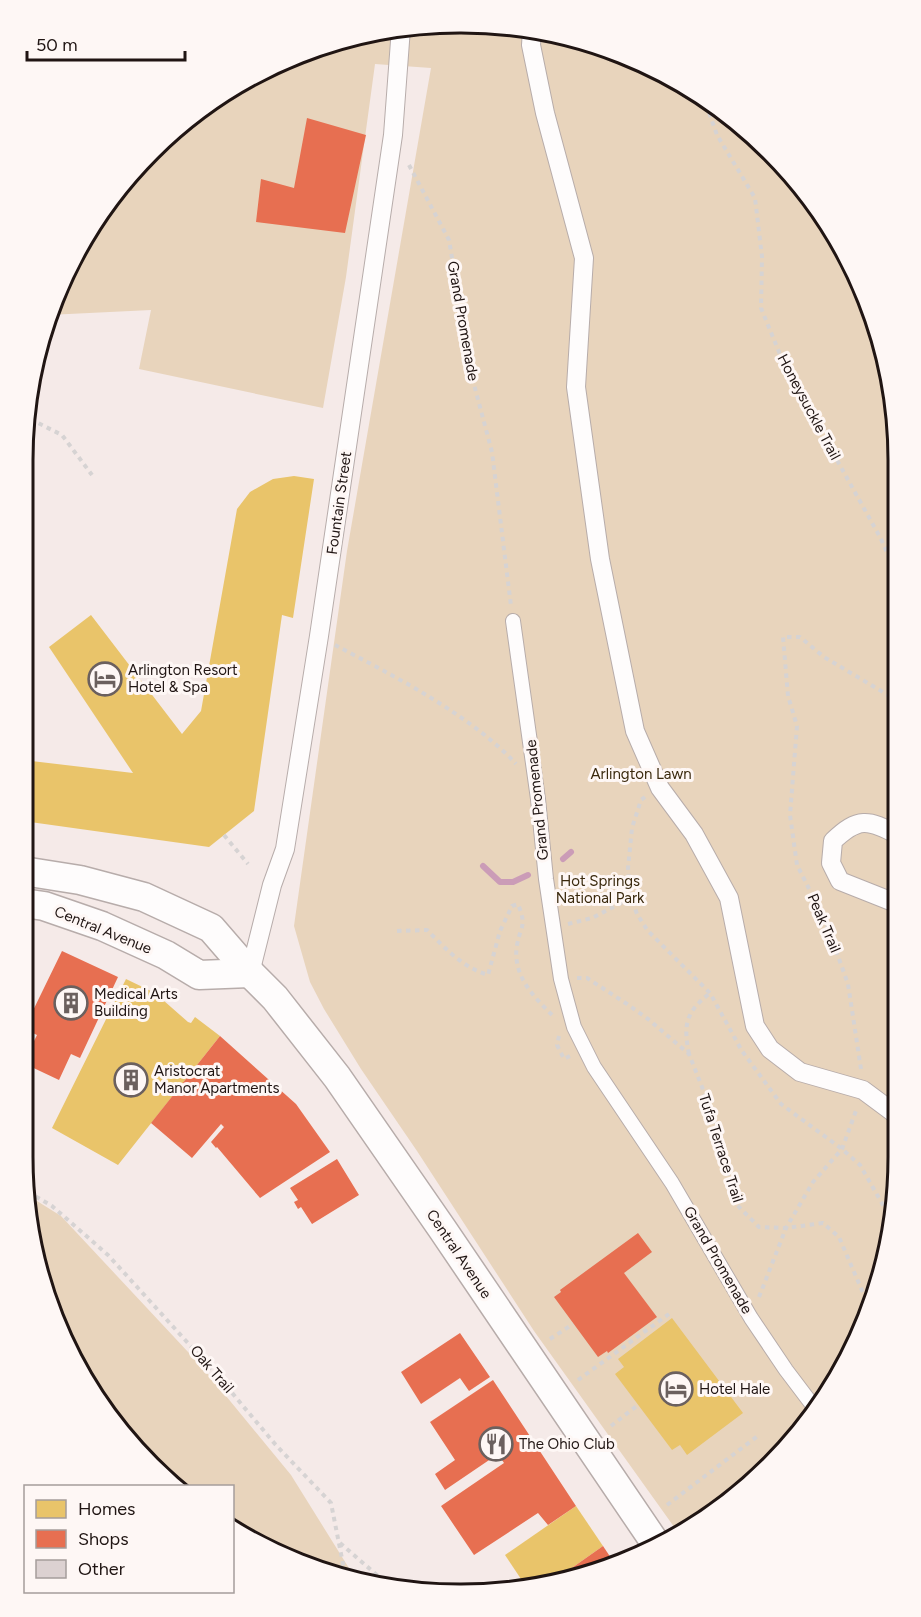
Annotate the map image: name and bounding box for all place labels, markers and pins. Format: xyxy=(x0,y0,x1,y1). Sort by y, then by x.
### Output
hotel icon: Arlington Resort Hotel & Spa xyxy=(87,661,123,697)
place label: Arlington Resort Hotel & Spa xyxy=(128,661,238,696)
building icon: Medical Arts Building xyxy=(53,985,89,1021)
place label: Medical Arts Building xyxy=(94,985,178,1020)
building icon: Aristocrat Manor Apartments xyxy=(113,1062,149,1098)
place label: Aristocrat Manor Apartments xyxy=(154,1062,280,1097)
hotel icon: Hotel Hale xyxy=(658,1371,694,1407)
place label: Hotel Hale xyxy=(699,1380,770,1398)
restaurant icon: The Ohio Club xyxy=(478,1426,514,1462)
place label: The Ohio Club xyxy=(519,1435,615,1453)

